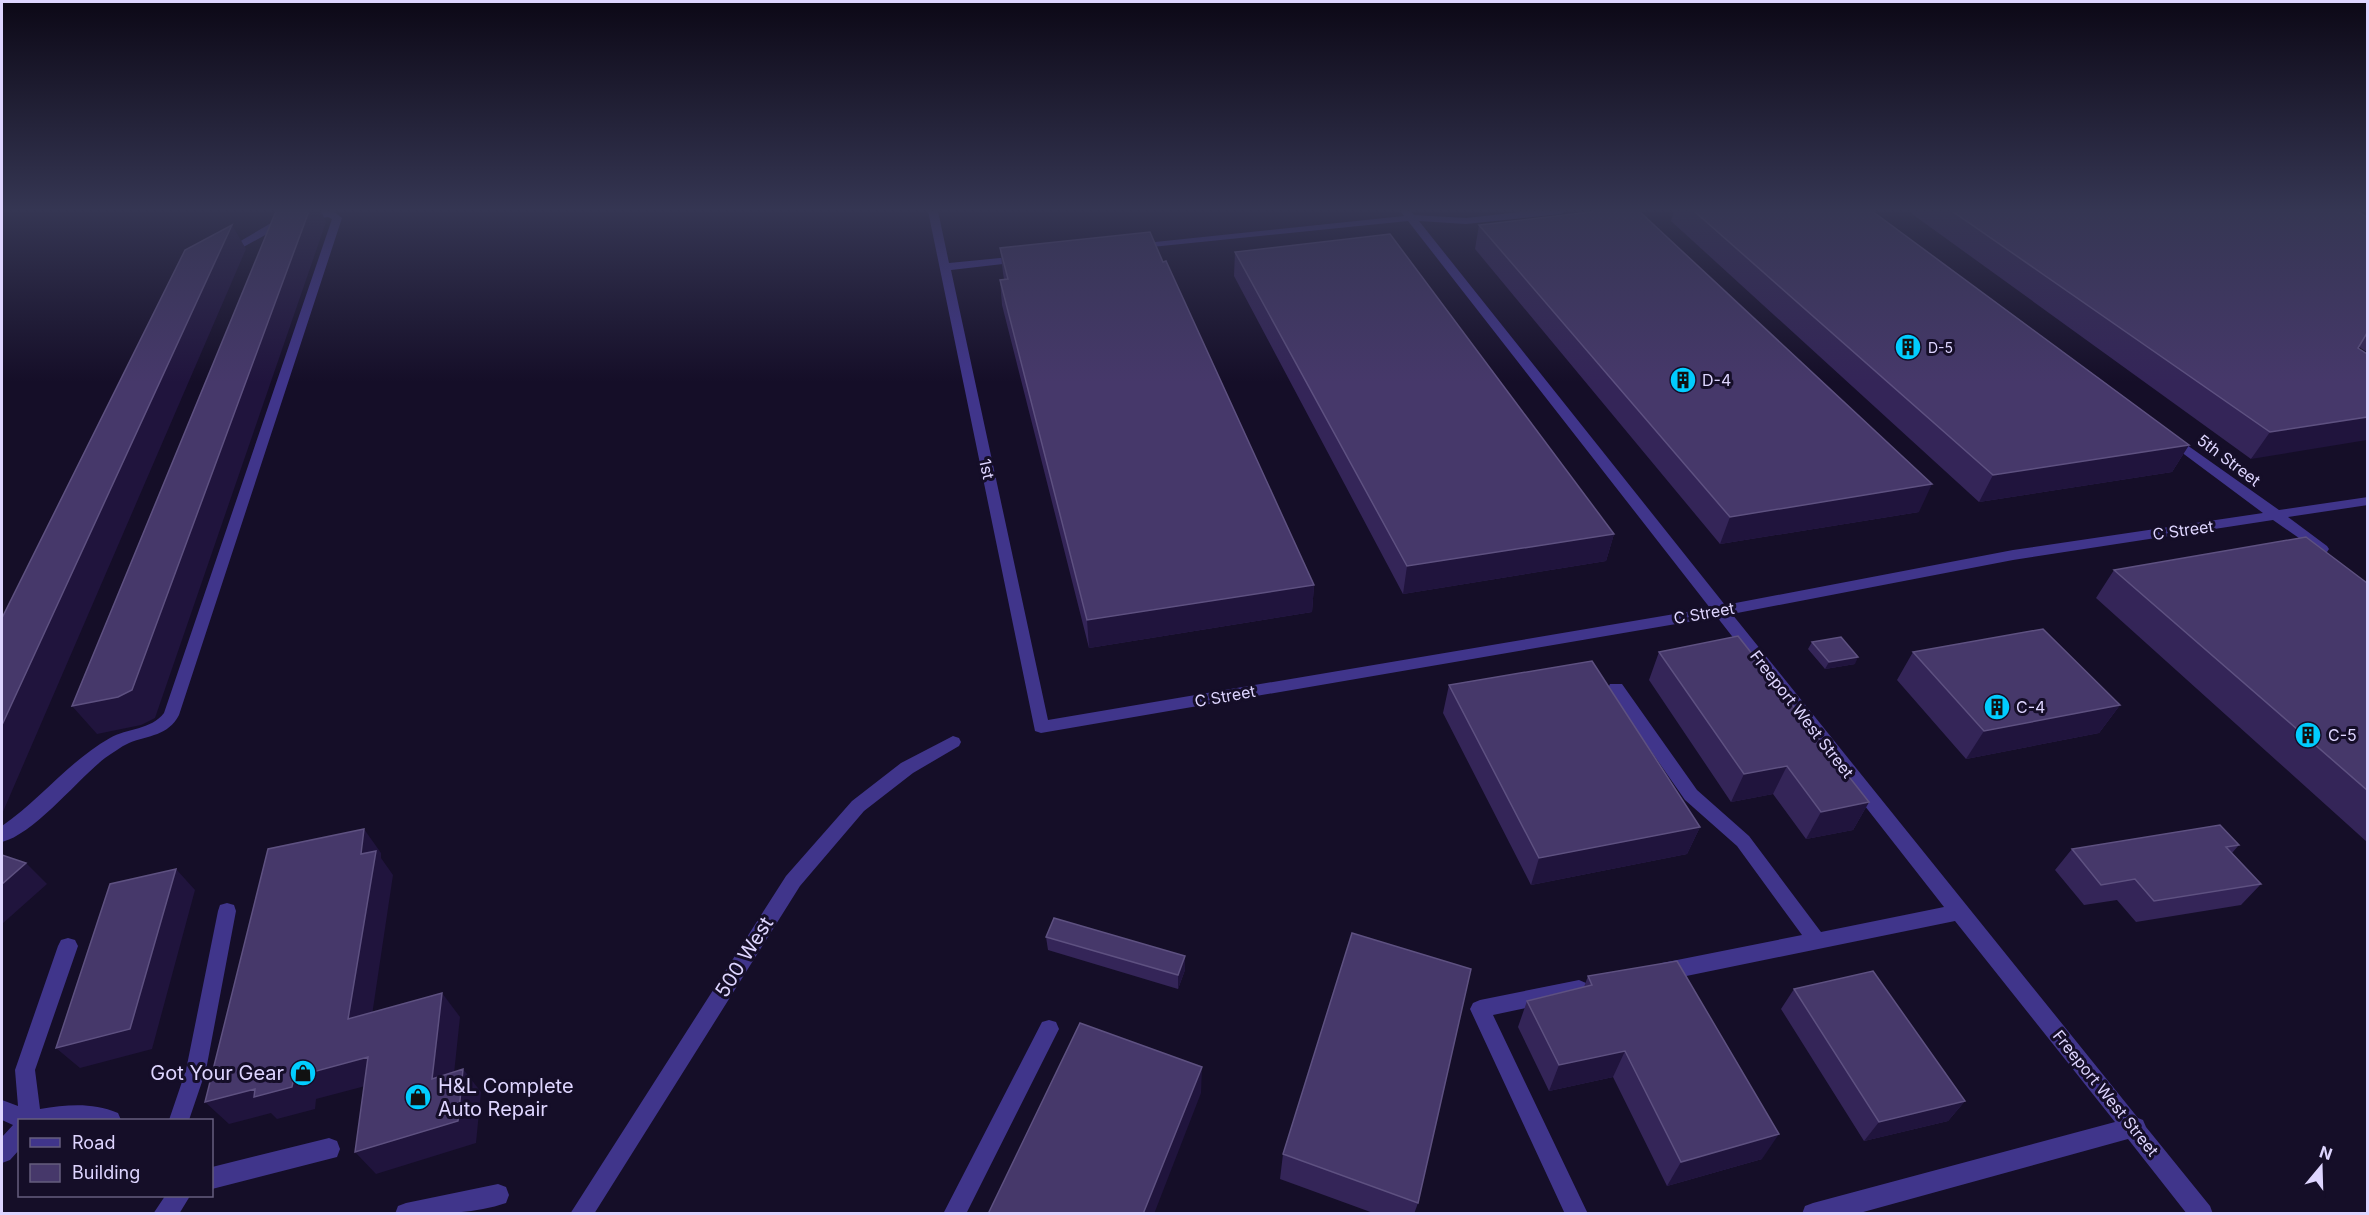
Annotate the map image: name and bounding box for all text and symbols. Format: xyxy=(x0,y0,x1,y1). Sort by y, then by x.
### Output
building icon: D-5 xyxy=(1893,332,1923,362)
place label: D-5 xyxy=(1928,339,1953,356)
building icon: D-4 xyxy=(1668,365,1698,395)
place label: D-4 xyxy=(1702,370,1731,390)
street label: 5th Street xyxy=(2193,430,2265,490)
street label: 1st xyxy=(975,457,999,481)
street label: C Street xyxy=(2151,516,2215,544)
street label: C Street xyxy=(1672,598,1736,628)
street label: Freeport West Street xyxy=(1746,646,1858,782)
street label: C Street xyxy=(1193,681,1257,711)
building icon: C-4 xyxy=(1982,692,2012,722)
place label: C-4 xyxy=(2016,697,2045,717)
building icon: C-5 xyxy=(2293,720,2323,750)
place label: C-5 xyxy=(2328,725,2357,745)
street label: 500 West xyxy=(710,912,778,1002)
street label: Freeport West Street xyxy=(2049,1026,2163,1160)
shop icon: Got Your Gear xyxy=(288,1058,318,1088)
place label: Got Your Gear xyxy=(150,1061,284,1085)
place label: H&L Complete Auto Repair xyxy=(438,1074,574,1121)
shop icon: H&L Complete Auto Repair xyxy=(403,1082,433,1112)
legend xyxy=(18,1119,213,1197)
text: Road xyxy=(72,1132,115,1153)
north arrow xyxy=(2291,1137,2351,1197)
text: N xyxy=(2317,1141,2335,1164)
text: Building xyxy=(72,1162,140,1183)

